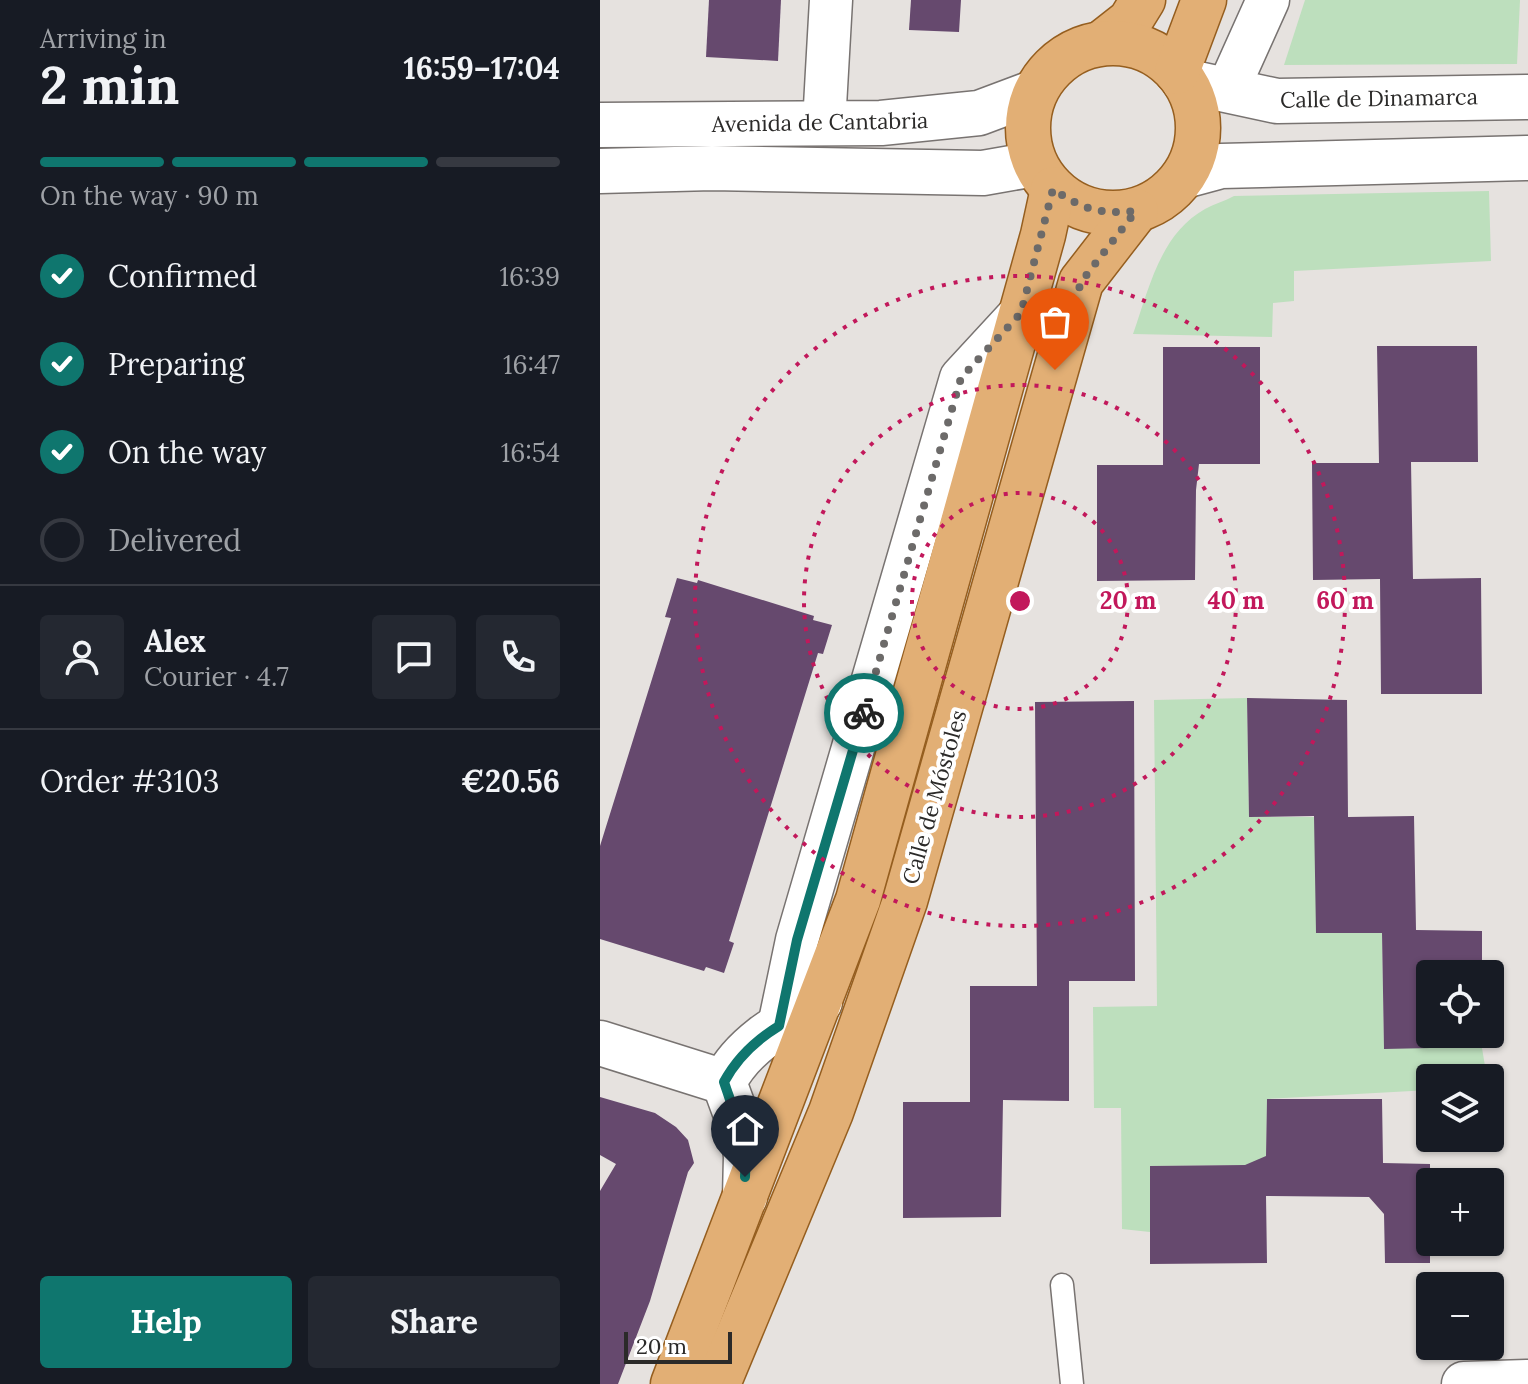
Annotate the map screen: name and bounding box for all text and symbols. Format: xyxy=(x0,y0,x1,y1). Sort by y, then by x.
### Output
text: Arriving in xyxy=(40,22,167,55)
text: 16:59–17:04 xyxy=(403,49,560,87)
text: 2 min xyxy=(40,52,179,118)
street label: Calle de Dinamarca xyxy=(1280,82,1478,114)
street label: Avenida de Cantabria xyxy=(710,106,929,138)
text: On the way · 90 m xyxy=(40,179,259,212)
icon: check xyxy=(40,254,84,298)
text: Confirmed xyxy=(108,257,257,295)
text: 16:39 xyxy=(499,260,560,293)
pin xyxy=(1021,288,1089,370)
icon: bag xyxy=(1033,300,1077,344)
icon: check xyxy=(40,342,84,386)
text: Preparing xyxy=(108,345,245,383)
text: 16:47 xyxy=(503,348,560,381)
icon: check xyxy=(40,430,84,474)
text: On the way xyxy=(108,433,266,471)
text: 16:54 xyxy=(501,436,560,469)
text: Delivered xyxy=(108,521,241,559)
text: 20 m xyxy=(1100,585,1156,616)
text: 40 m xyxy=(1208,585,1264,616)
text: 60 m xyxy=(1316,585,1374,616)
centre of rings xyxy=(1006,587,1034,615)
button: person xyxy=(40,615,124,699)
button: chat xyxy=(372,615,456,699)
button: phone xyxy=(476,615,560,699)
text: Alex xyxy=(144,622,206,660)
text: Courier · 4.7 xyxy=(144,660,289,693)
courier xyxy=(824,673,904,753)
icon: bike xyxy=(842,691,886,735)
street label: Calle de Móstoles xyxy=(896,707,972,887)
text: Order #3103 xyxy=(40,762,220,800)
text: €20.56 xyxy=(461,762,560,800)
map controls xyxy=(1416,960,1504,1360)
button: locate xyxy=(1416,960,1504,1048)
button: layers xyxy=(1416,1064,1504,1152)
pin xyxy=(711,1095,779,1177)
icon: home xyxy=(723,1107,767,1151)
button: + xyxy=(1416,1168,1504,1256)
button: − xyxy=(1416,1272,1504,1360)
button: Help xyxy=(40,1276,292,1368)
button: Share xyxy=(308,1276,560,1368)
scale bar xyxy=(624,1328,732,1364)
text: 20 m xyxy=(636,1332,687,1360)

